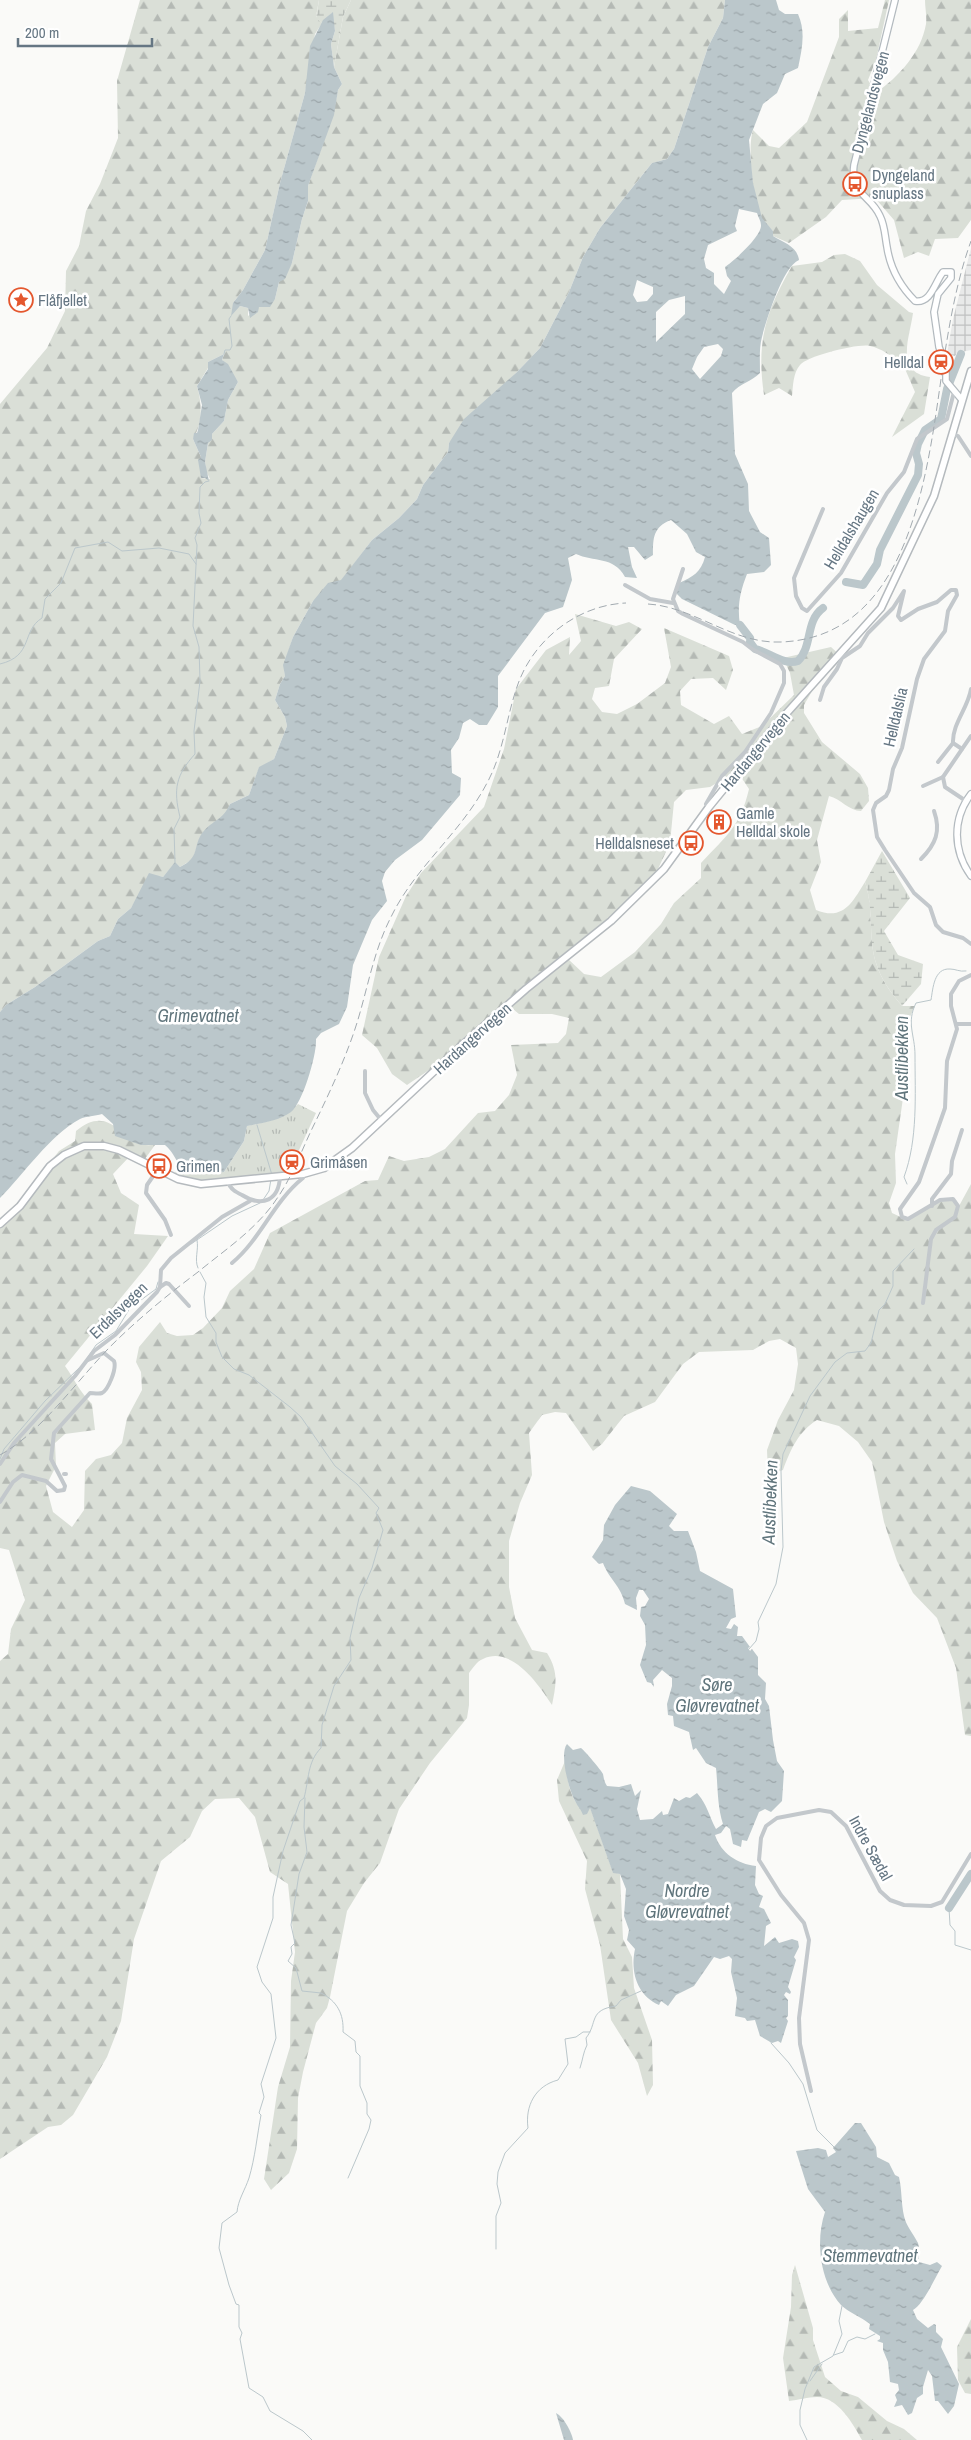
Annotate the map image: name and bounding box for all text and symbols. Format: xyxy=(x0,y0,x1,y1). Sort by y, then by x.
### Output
scale bar xyxy=(18,15,151,47)
text: 200 m xyxy=(25,22,59,43)
street label: Dyngelandsvegen xyxy=(846,48,894,156)
place label: Dyngeland snuplass xyxy=(872,164,935,204)
bus stop icon: Dyngeland snuplass xyxy=(842,171,868,197)
place icon: Flåfjellet xyxy=(8,287,34,313)
place label: Flåfjellet xyxy=(38,289,87,311)
station icon: Helldal xyxy=(928,349,954,375)
place label: Helldal xyxy=(884,351,924,373)
street label: Helldalshaugen xyxy=(818,485,884,573)
street label: Helldalslia xyxy=(877,684,913,749)
street label: Hardangervegen xyxy=(715,706,795,796)
place label: Gamle Helldal skole xyxy=(736,802,810,842)
building icon: Gamle Helldal skole xyxy=(706,809,732,835)
bus stop icon: Helldalsneset xyxy=(678,830,704,856)
place label: Helldalsneset xyxy=(595,832,674,854)
street label: Hardangervegen xyxy=(428,997,516,1079)
water label: Grimevatnet xyxy=(157,1003,240,1028)
water label: Austlibekken xyxy=(889,1016,914,1101)
station icon: Grimåsen xyxy=(279,1149,305,1175)
place label: Grimåsen xyxy=(310,1151,368,1173)
bus stop icon: Grimen xyxy=(146,1153,172,1179)
place label: Grimen xyxy=(176,1155,220,1177)
street label: Erdalsvegen xyxy=(84,1277,152,1343)
water label: Austlibekken xyxy=(755,1459,783,1546)
water label: Søre Gløvrevatnet xyxy=(675,1672,760,1718)
street label: Indre Sædal xyxy=(844,1811,898,1885)
water label: Nordre Gløvrevatnet xyxy=(645,1878,730,1924)
water label: Stemmevatnet xyxy=(822,2243,918,2268)

